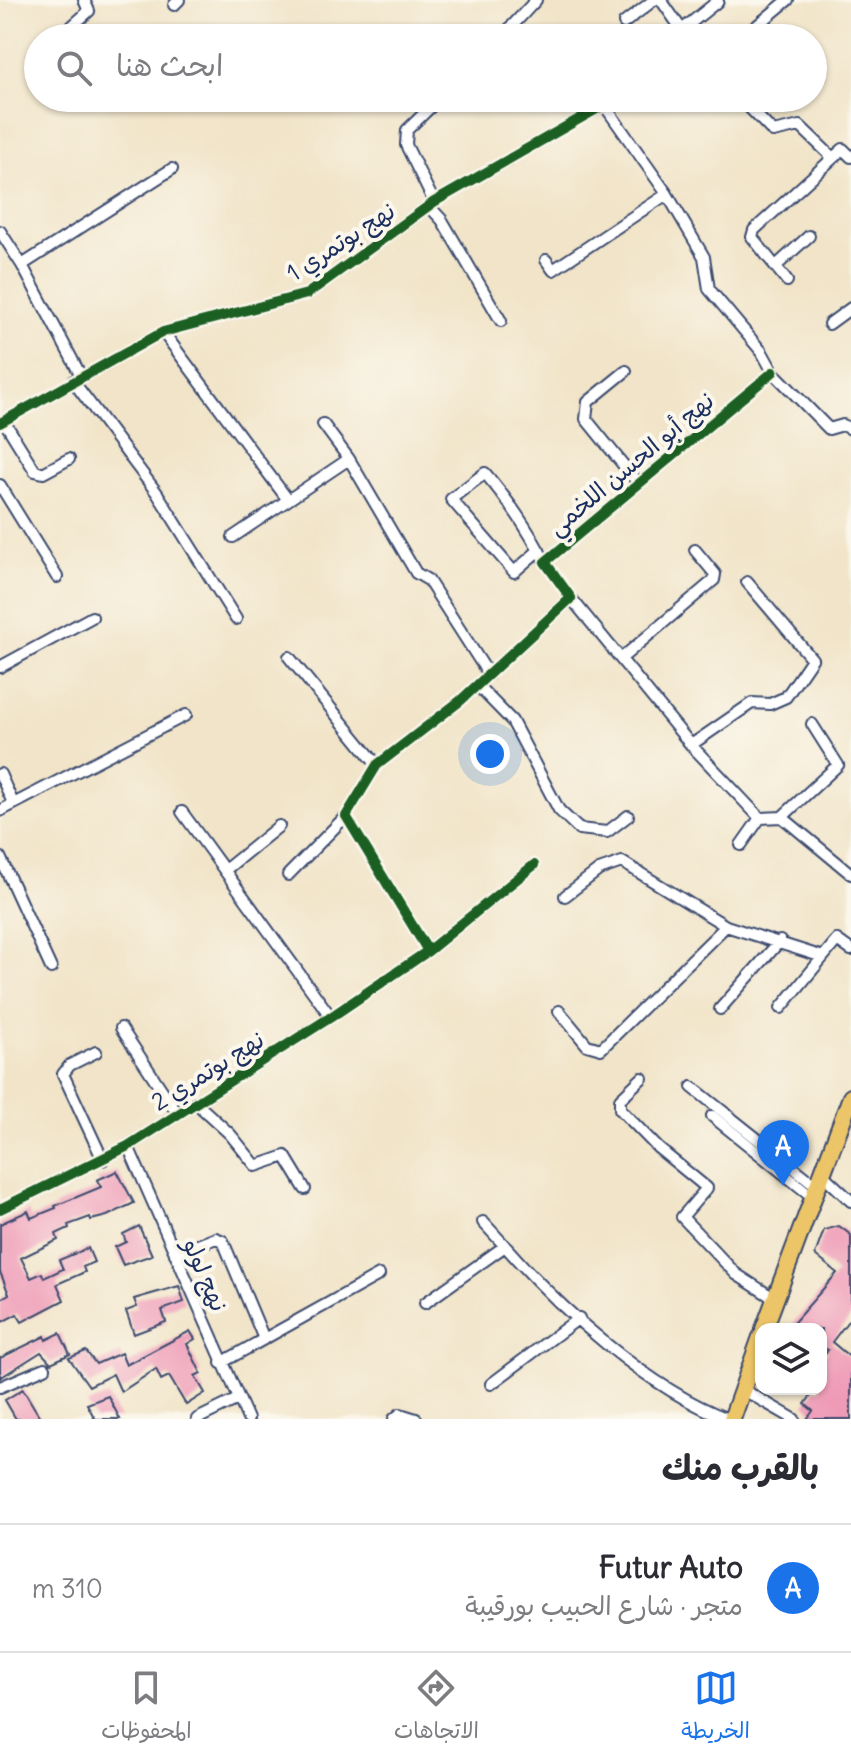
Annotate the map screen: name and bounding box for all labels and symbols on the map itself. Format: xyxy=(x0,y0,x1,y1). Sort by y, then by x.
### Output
street label: نهج بوتمري 1 xyxy=(280,195,402,290)
street label: نهج أبو الحسن اللخمي xyxy=(541,385,724,547)
your location xyxy=(470,734,510,774)
street label: نهج بوتمري 2 xyxy=(146,1024,271,1119)
pin: A xyxy=(757,1120,809,1186)
street label: نهج لولو xyxy=(175,1233,235,1317)

